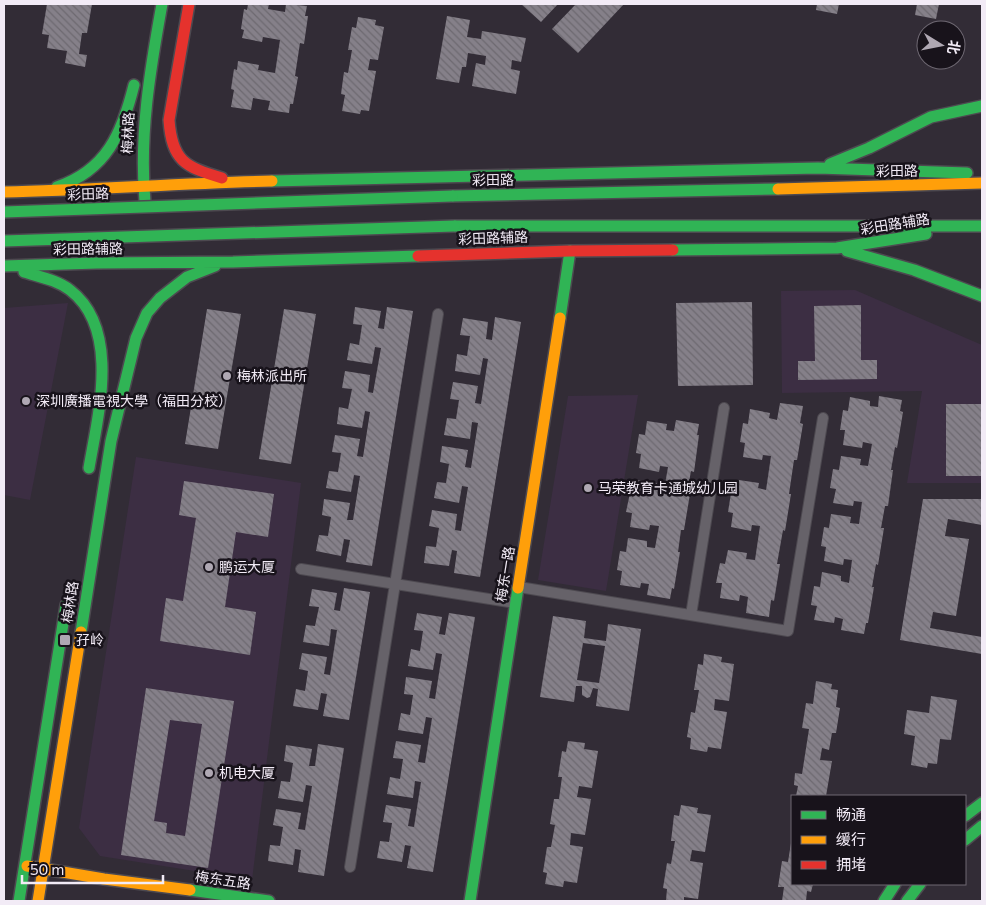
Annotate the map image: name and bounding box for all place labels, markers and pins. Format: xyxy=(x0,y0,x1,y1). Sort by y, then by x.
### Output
place label: 梅林派出所 xyxy=(237,367,307,384)
marker: 梅林派出所 xyxy=(221,370,233,382)
place label: 深圳廣播電視大學（福田分校） xyxy=(36,392,232,409)
marker: 深圳廣播電視大學（福田分校） xyxy=(20,395,32,407)
place label: 马荣教育卡通城幼儿园 xyxy=(598,479,738,496)
marker: 马荣教育卡通城幼儿园 xyxy=(582,482,594,494)
place label: 鹏运大厦 xyxy=(219,558,275,575)
marker: 鹏运大厦 xyxy=(203,561,215,573)
place label: 孖岭 xyxy=(76,631,104,648)
marker: 孖岭 xyxy=(58,633,72,647)
place label: 机电大厦 xyxy=(219,764,275,781)
marker: 机电大厦 xyxy=(203,767,215,779)

